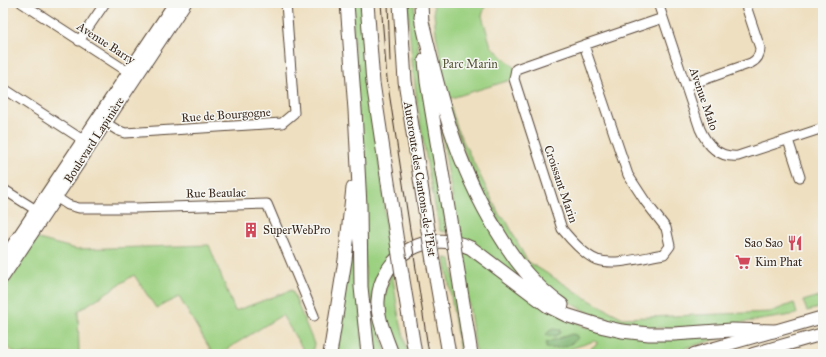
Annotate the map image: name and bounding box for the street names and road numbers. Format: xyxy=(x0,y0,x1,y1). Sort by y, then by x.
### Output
street label: Avenue Barry xyxy=(74,19,138,67)
street label: Avenue Malo xyxy=(686,65,721,132)
street label: Boulevard Lapinière xyxy=(61,94,127,186)
street label: Autoroute des Cantons-de-l'Est xyxy=(401,100,439,258)
street label: Rue de Bourgogne xyxy=(181,105,271,126)
street label: Croissant Marin xyxy=(541,143,581,225)
street label: Rue Beaulac xyxy=(186,185,246,201)

